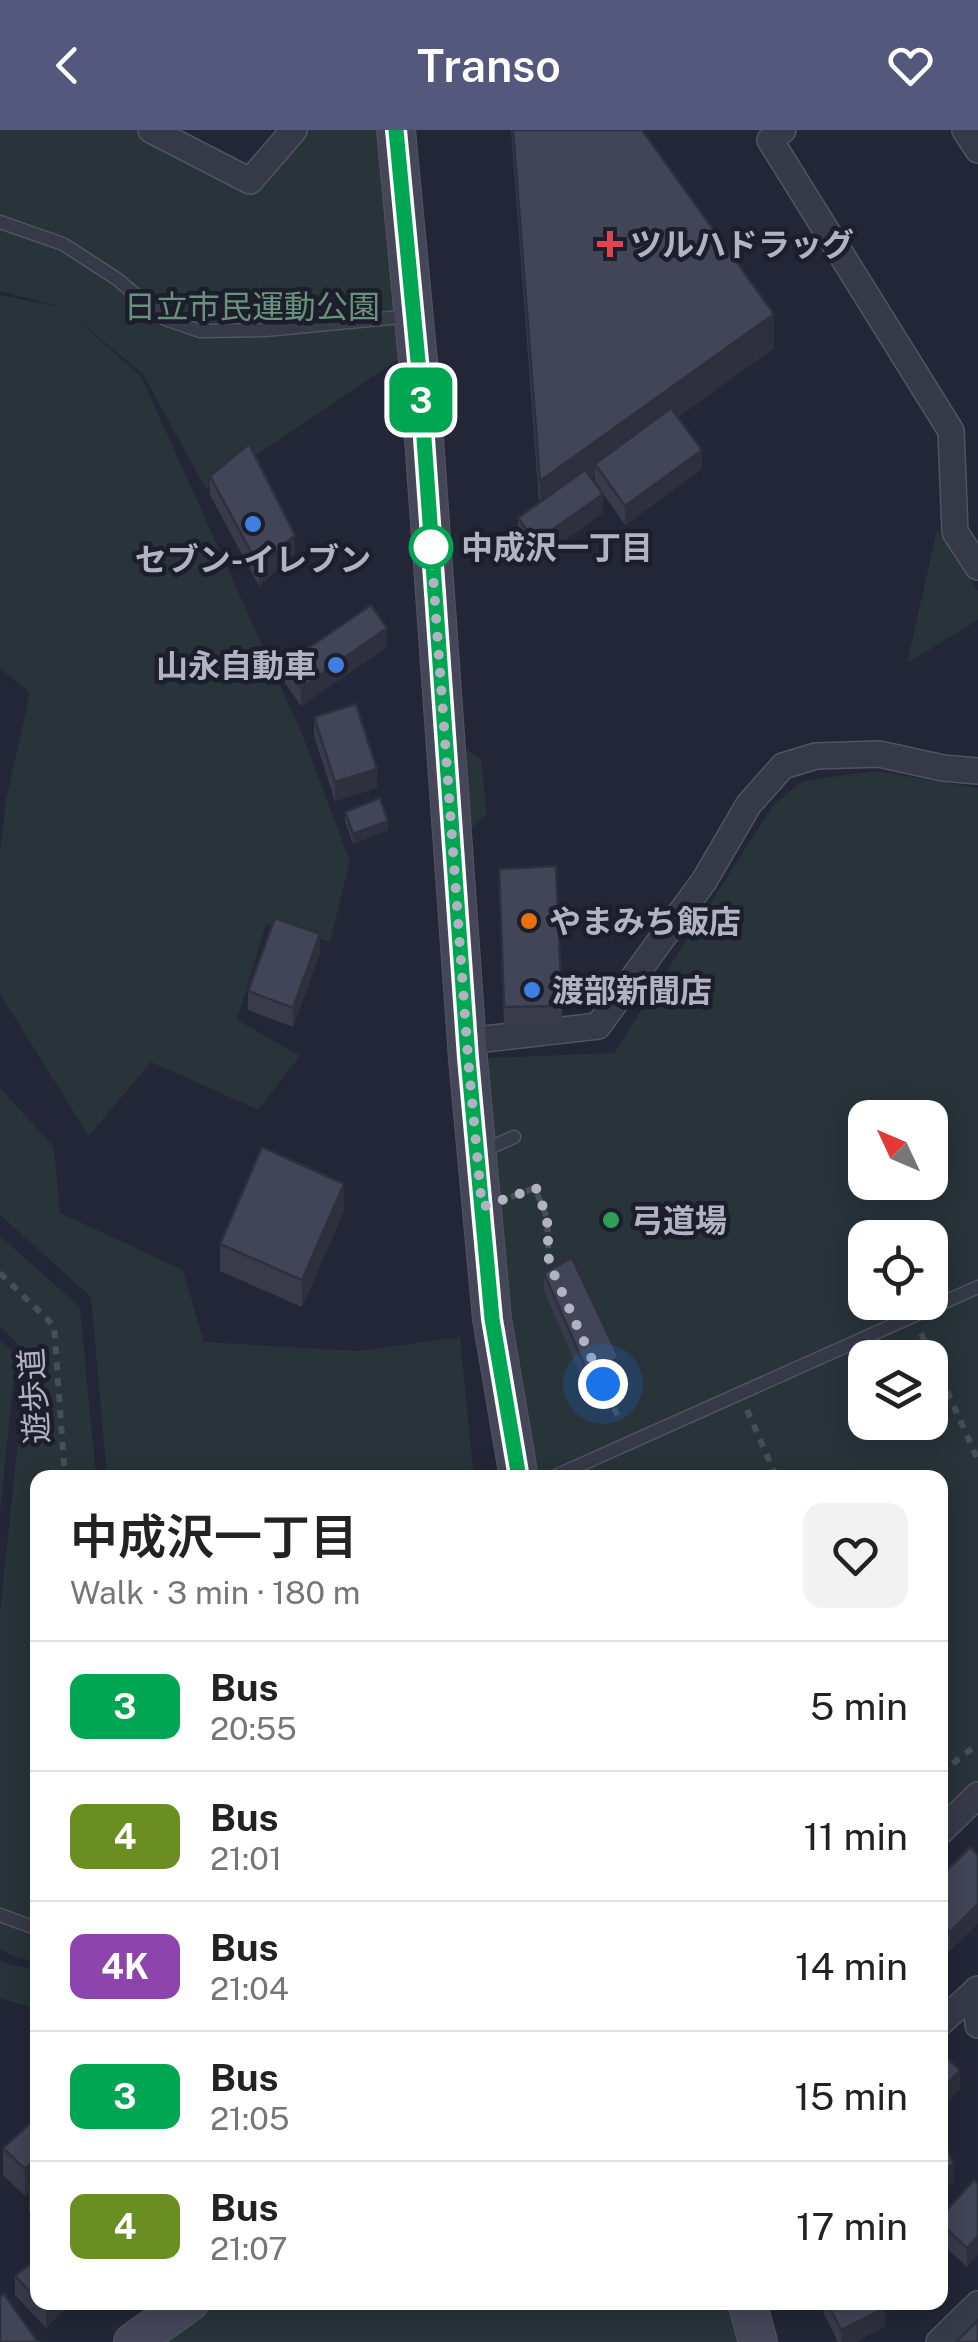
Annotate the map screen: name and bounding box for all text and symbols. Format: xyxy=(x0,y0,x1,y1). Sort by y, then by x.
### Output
icon: back xyxy=(40,38,95,93)
icon: heart xyxy=(883,38,938,93)
text: Transo xyxy=(417,39,561,92)
place label: ツルハドラッグ xyxy=(630,226,854,263)
marker: ツルハドラッグ xyxy=(599,233,621,255)
park label: 日立市民運動公園 xyxy=(124,288,380,325)
line badge: 3 xyxy=(388,368,454,432)
text: 3 xyxy=(409,380,433,421)
marker: セブン-イレブン xyxy=(242,513,264,535)
marker: 中成沢一丁目 xyxy=(410,526,452,568)
place label: 中成沢一丁目 xyxy=(461,529,653,566)
place label: セブン-イレブン xyxy=(135,541,371,578)
place label: 山永自動車 xyxy=(156,647,316,684)
marker: 山永自動車 xyxy=(325,654,347,676)
place label: やまみち飯店 xyxy=(549,903,741,940)
marker: やまみち飯店 xyxy=(518,910,540,932)
place label: 渡部新聞店 xyxy=(552,972,712,1009)
marker: 渡部新聞店 xyxy=(521,979,543,1001)
north arrow xyxy=(848,1100,948,1200)
map controls xyxy=(848,1100,948,1440)
place label: 弓道場 xyxy=(631,1202,727,1239)
marker: 弓道場 xyxy=(600,1209,622,1231)
button: locate xyxy=(848,1220,948,1320)
button: layers xyxy=(848,1340,948,1440)
street label: 遊歩道 xyxy=(12,1347,56,1445)
your location xyxy=(578,1359,628,1409)
button: heart xyxy=(803,1503,908,1608)
text: 中成沢一丁目 xyxy=(70,1508,358,1565)
text: Walk · 3 min · 180 m xyxy=(70,1574,360,1611)
text: Bus xyxy=(210,1665,279,1710)
text: 5 min xyxy=(810,1684,908,1729)
text: 3 xyxy=(113,1686,137,1727)
text: 20:55 xyxy=(210,1710,297,1747)
text: Bus xyxy=(210,1795,279,1840)
text: 11 min xyxy=(803,1814,908,1859)
text: 4 xyxy=(114,1816,136,1857)
text: 21:01 xyxy=(210,1840,282,1877)
text: Bus xyxy=(210,1925,279,1970)
text: 14 min xyxy=(795,1944,908,1989)
text: 4K xyxy=(101,1946,149,1987)
text: 21:04 xyxy=(210,1970,289,2007)
text: Bus xyxy=(210,2055,279,2100)
text: 15 min xyxy=(795,2074,908,2119)
text: 3 xyxy=(113,2076,137,2117)
text: 21:05 xyxy=(210,2100,289,2137)
text: Bus xyxy=(210,2185,279,2230)
text: 17 min xyxy=(796,2204,908,2249)
text: 4 xyxy=(114,2206,136,2247)
text: 21:07 xyxy=(210,2230,288,2267)

